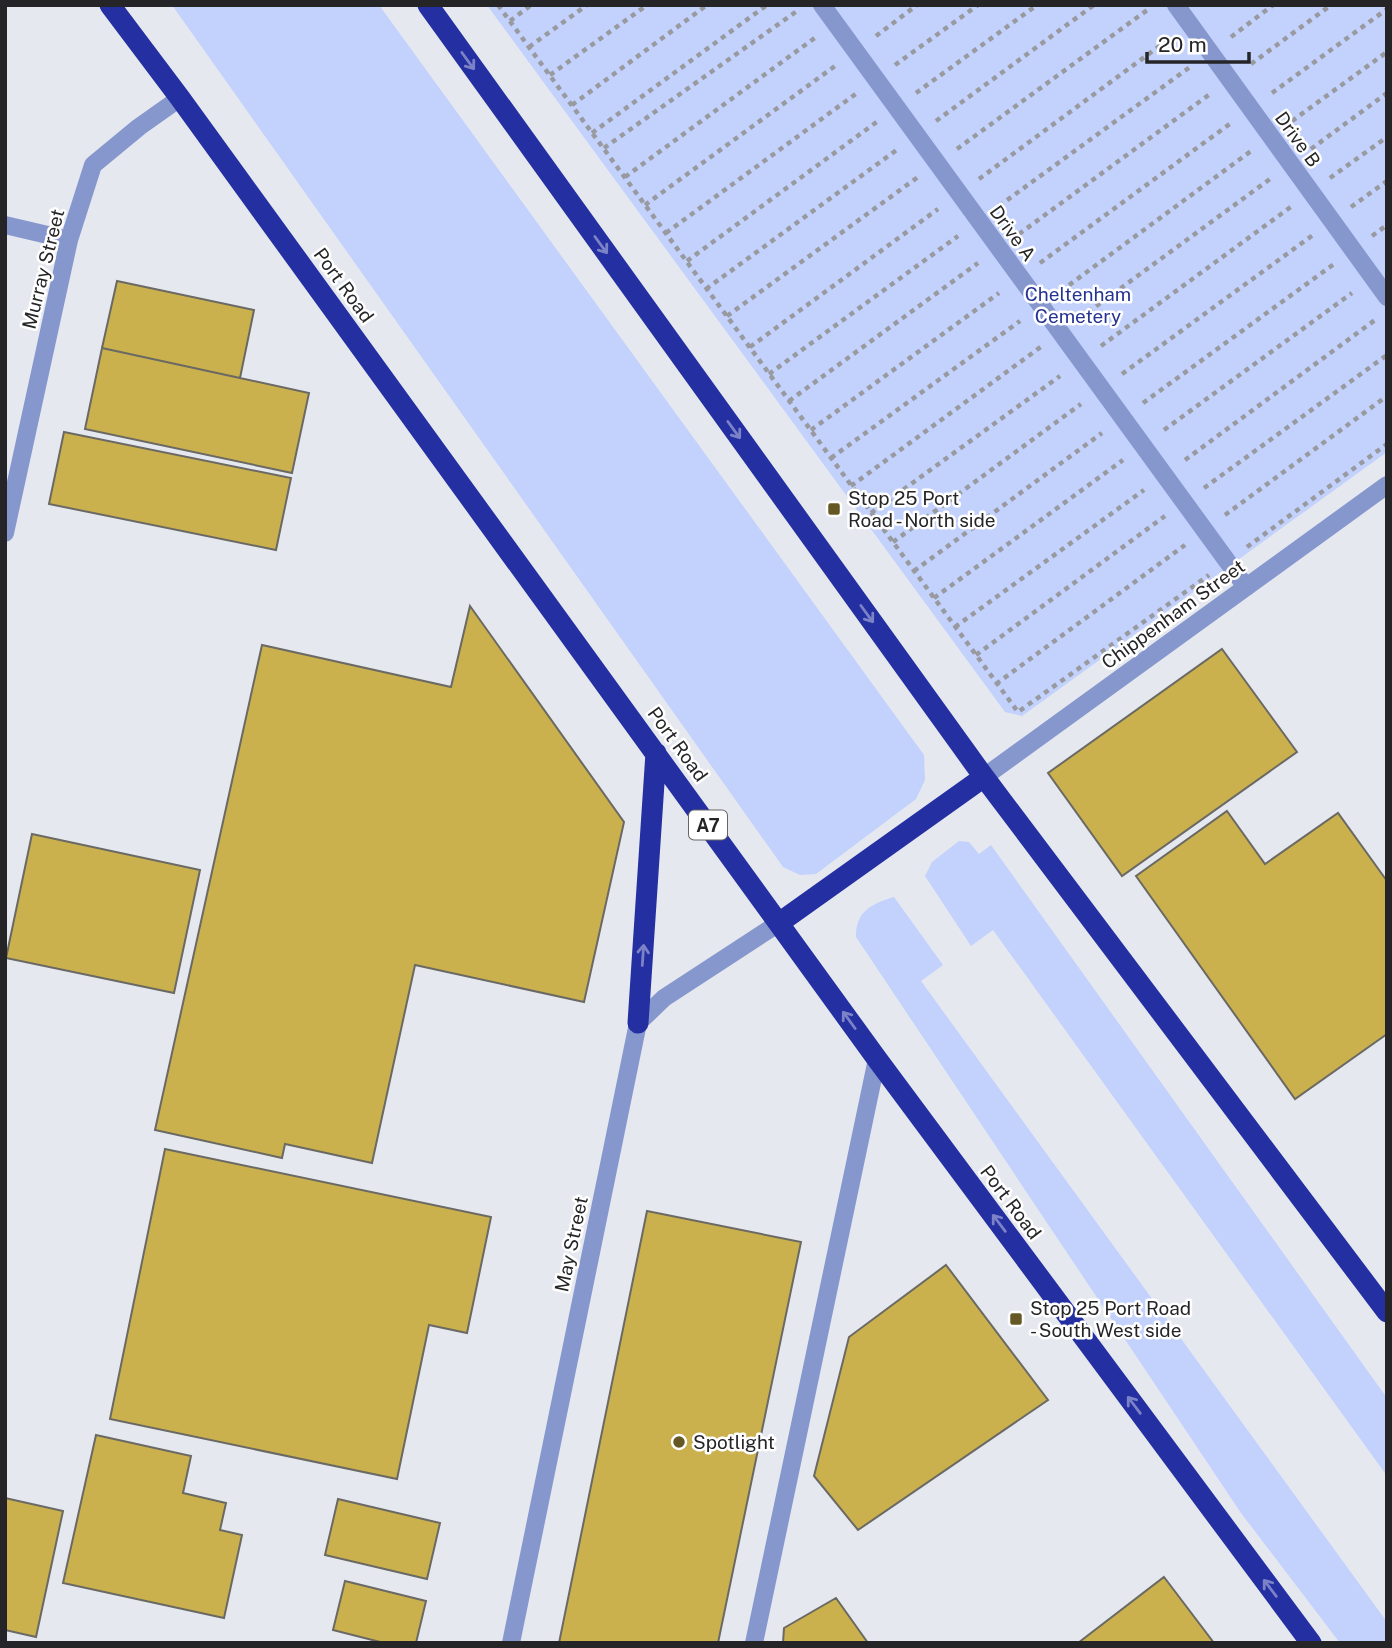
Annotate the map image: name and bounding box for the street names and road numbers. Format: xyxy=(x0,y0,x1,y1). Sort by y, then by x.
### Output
street label: Drive B xyxy=(1271,107,1325,171)
street label: Drive A xyxy=(985,201,1041,265)
street label: Murray Street xyxy=(17,207,69,331)
street label: Port Road xyxy=(310,243,378,327)
street label: Chippenham Street xyxy=(1097,555,1249,673)
street label: Port Road xyxy=(644,702,712,786)
road number: A7 xyxy=(689,810,727,840)
street label: Port Road xyxy=(976,1161,1046,1243)
street label: May Street xyxy=(550,1194,592,1294)

